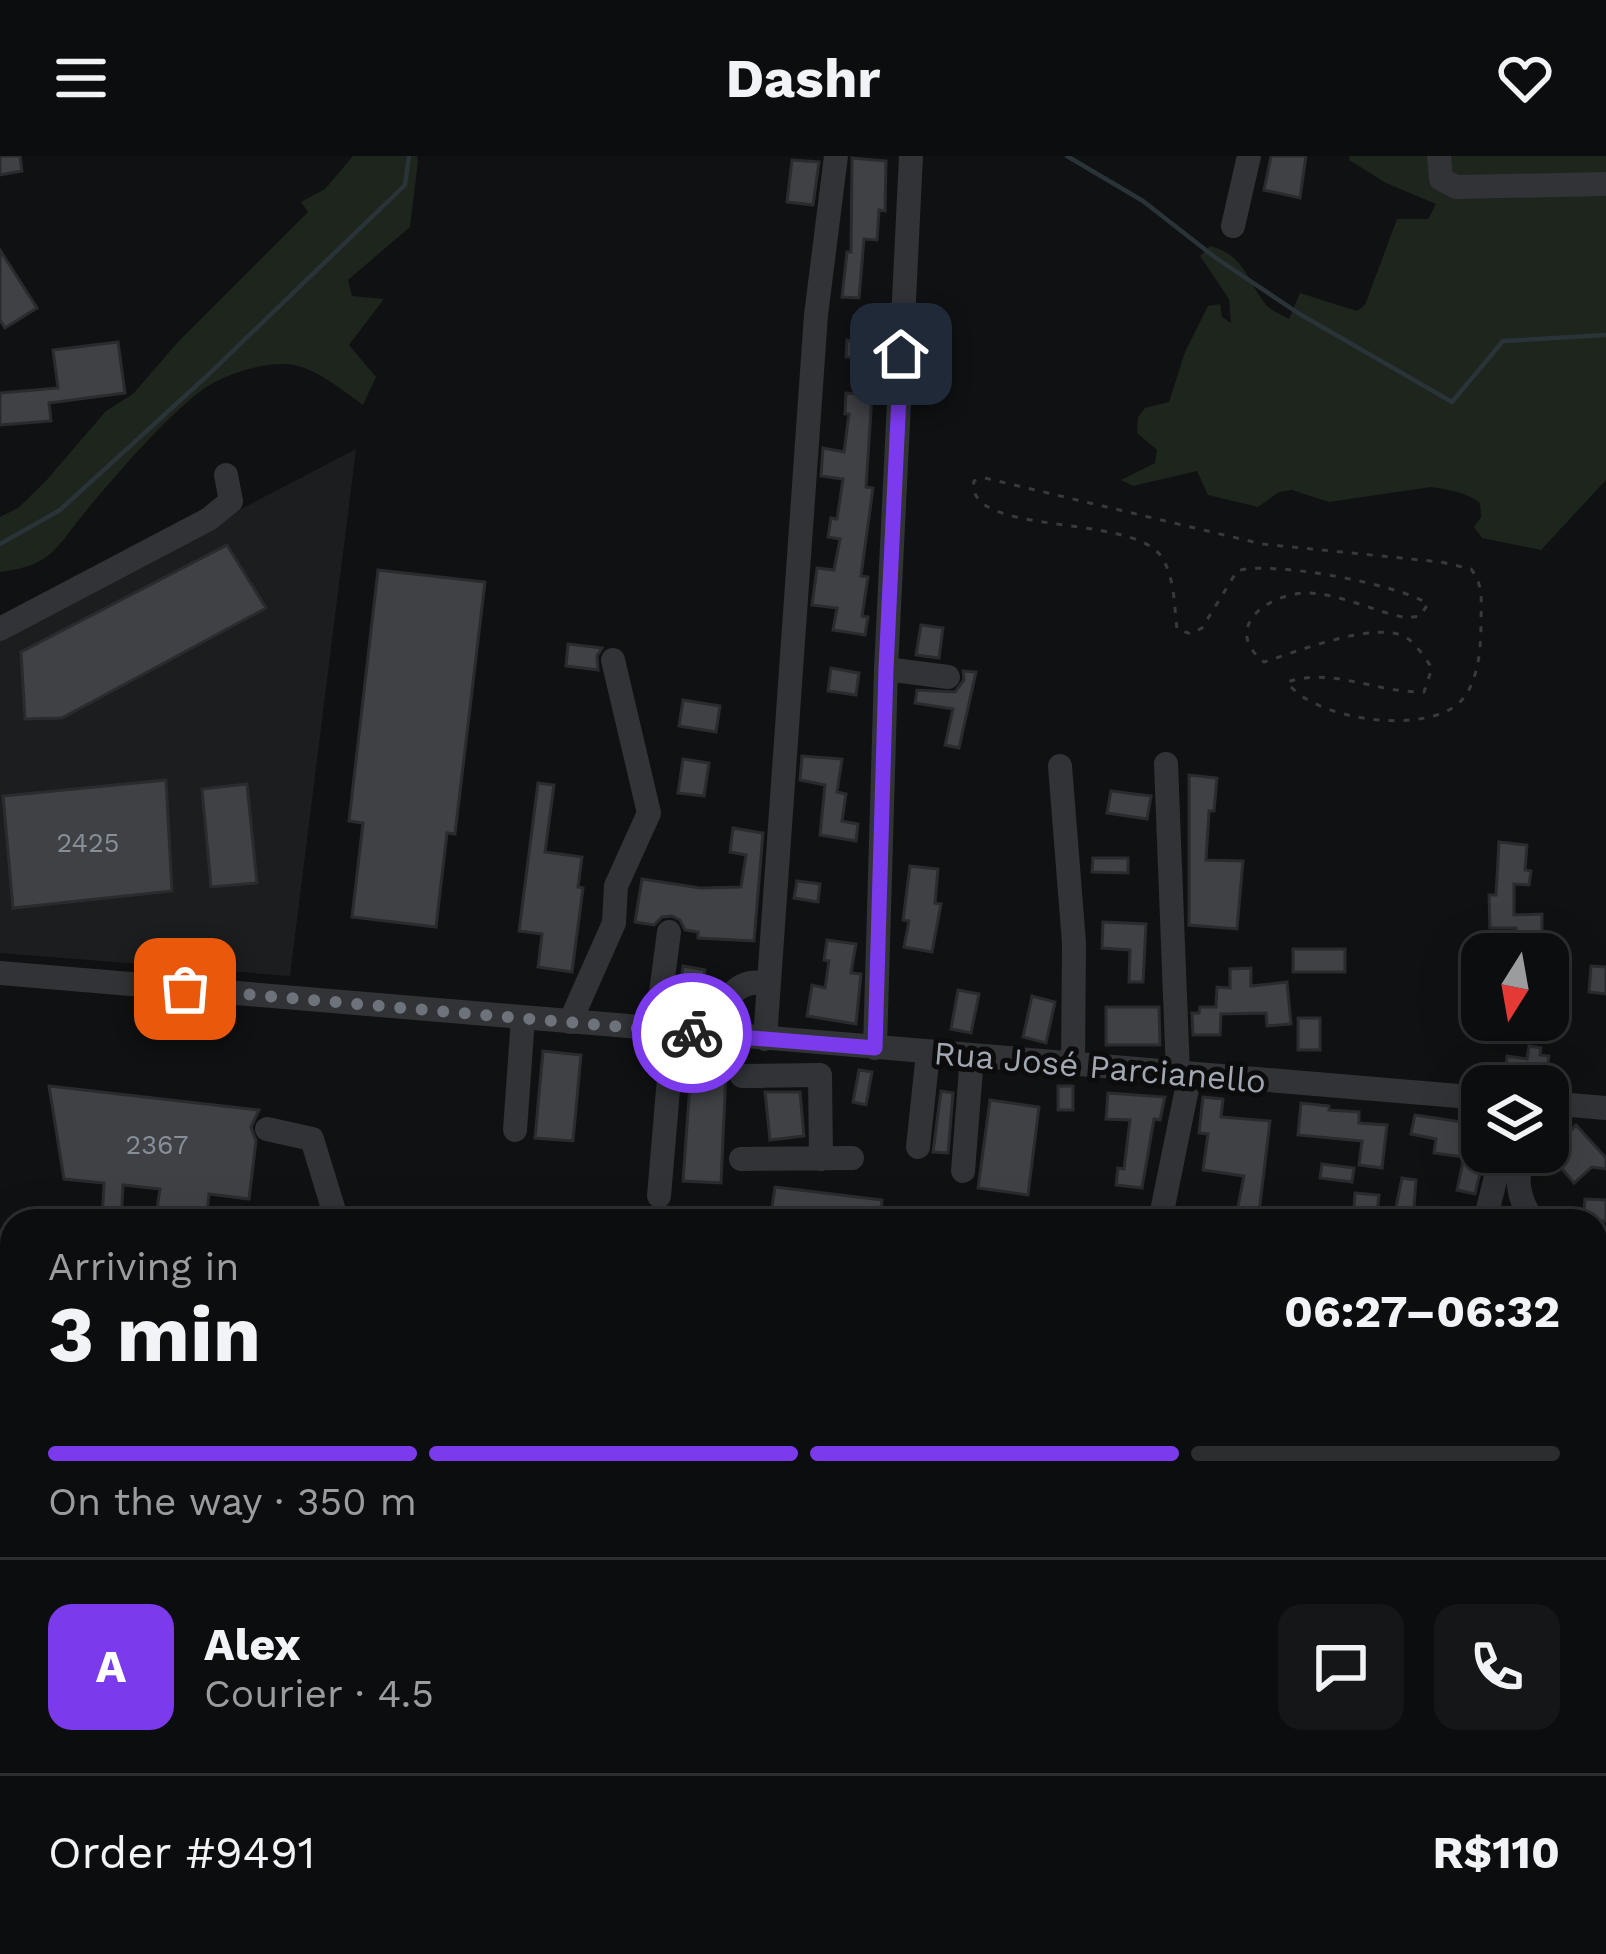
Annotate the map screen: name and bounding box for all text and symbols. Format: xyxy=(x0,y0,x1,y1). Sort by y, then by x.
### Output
icon: menu xyxy=(48,45,114,111)
icon: heart xyxy=(1492,45,1558,111)
text: Dashr xyxy=(725,47,881,110)
pin xyxy=(850,303,952,405)
icon: home xyxy=(868,321,934,387)
house number: 2425 xyxy=(57,827,119,859)
north arrow xyxy=(1461,933,1569,1041)
map controls xyxy=(1461,933,1569,1173)
pin xyxy=(134,938,236,1040)
icon: bag xyxy=(152,956,218,1022)
courier xyxy=(632,973,752,1093)
icon: bike xyxy=(659,1000,725,1066)
street label: Rua José Parcianello xyxy=(932,1033,1268,1101)
button: layers xyxy=(1461,1065,1569,1173)
house number: 2367 xyxy=(126,1129,188,1161)
text: Arriving in xyxy=(48,1244,239,1289)
text: 06:27–06:32 xyxy=(1284,1285,1560,1338)
text: 3 min xyxy=(48,1288,261,1380)
text: On the way · 350 m xyxy=(48,1479,417,1524)
button: chat xyxy=(1278,1604,1404,1730)
button: phone xyxy=(1434,1604,1560,1730)
text: Alex xyxy=(204,1618,301,1671)
text: A xyxy=(96,1640,126,1693)
text: Courier · 4.5 xyxy=(204,1671,434,1716)
text: Order #9491 xyxy=(48,1826,315,1879)
text: R$110 xyxy=(1432,1826,1560,1879)

